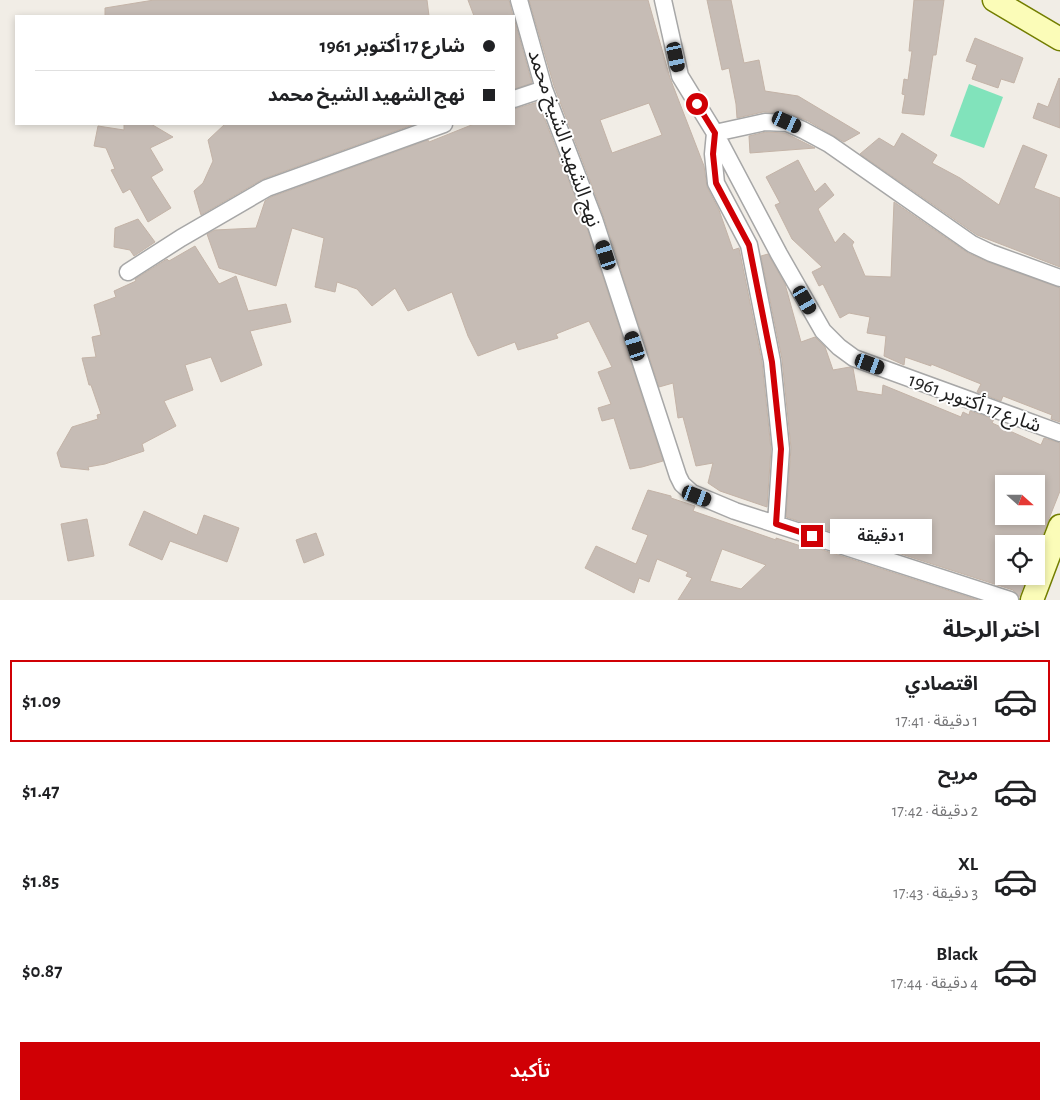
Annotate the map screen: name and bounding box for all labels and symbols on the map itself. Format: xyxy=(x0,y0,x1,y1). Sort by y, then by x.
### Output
car xyxy=(665,41,686,73)
street label: نهج الشهيد الشيخ محمد xyxy=(520,47,604,231)
route start xyxy=(686,93,708,115)
car xyxy=(770,109,803,135)
car xyxy=(594,238,617,272)
car xyxy=(791,283,818,317)
car xyxy=(623,329,646,363)
car xyxy=(853,352,886,376)
street label: شارع 17 أكتوبر 1961 xyxy=(904,367,1045,440)
north arrow xyxy=(995,475,1045,525)
car xyxy=(680,484,713,508)
callout: 1 دقيقة xyxy=(830,518,932,554)
route end xyxy=(801,525,823,547)

